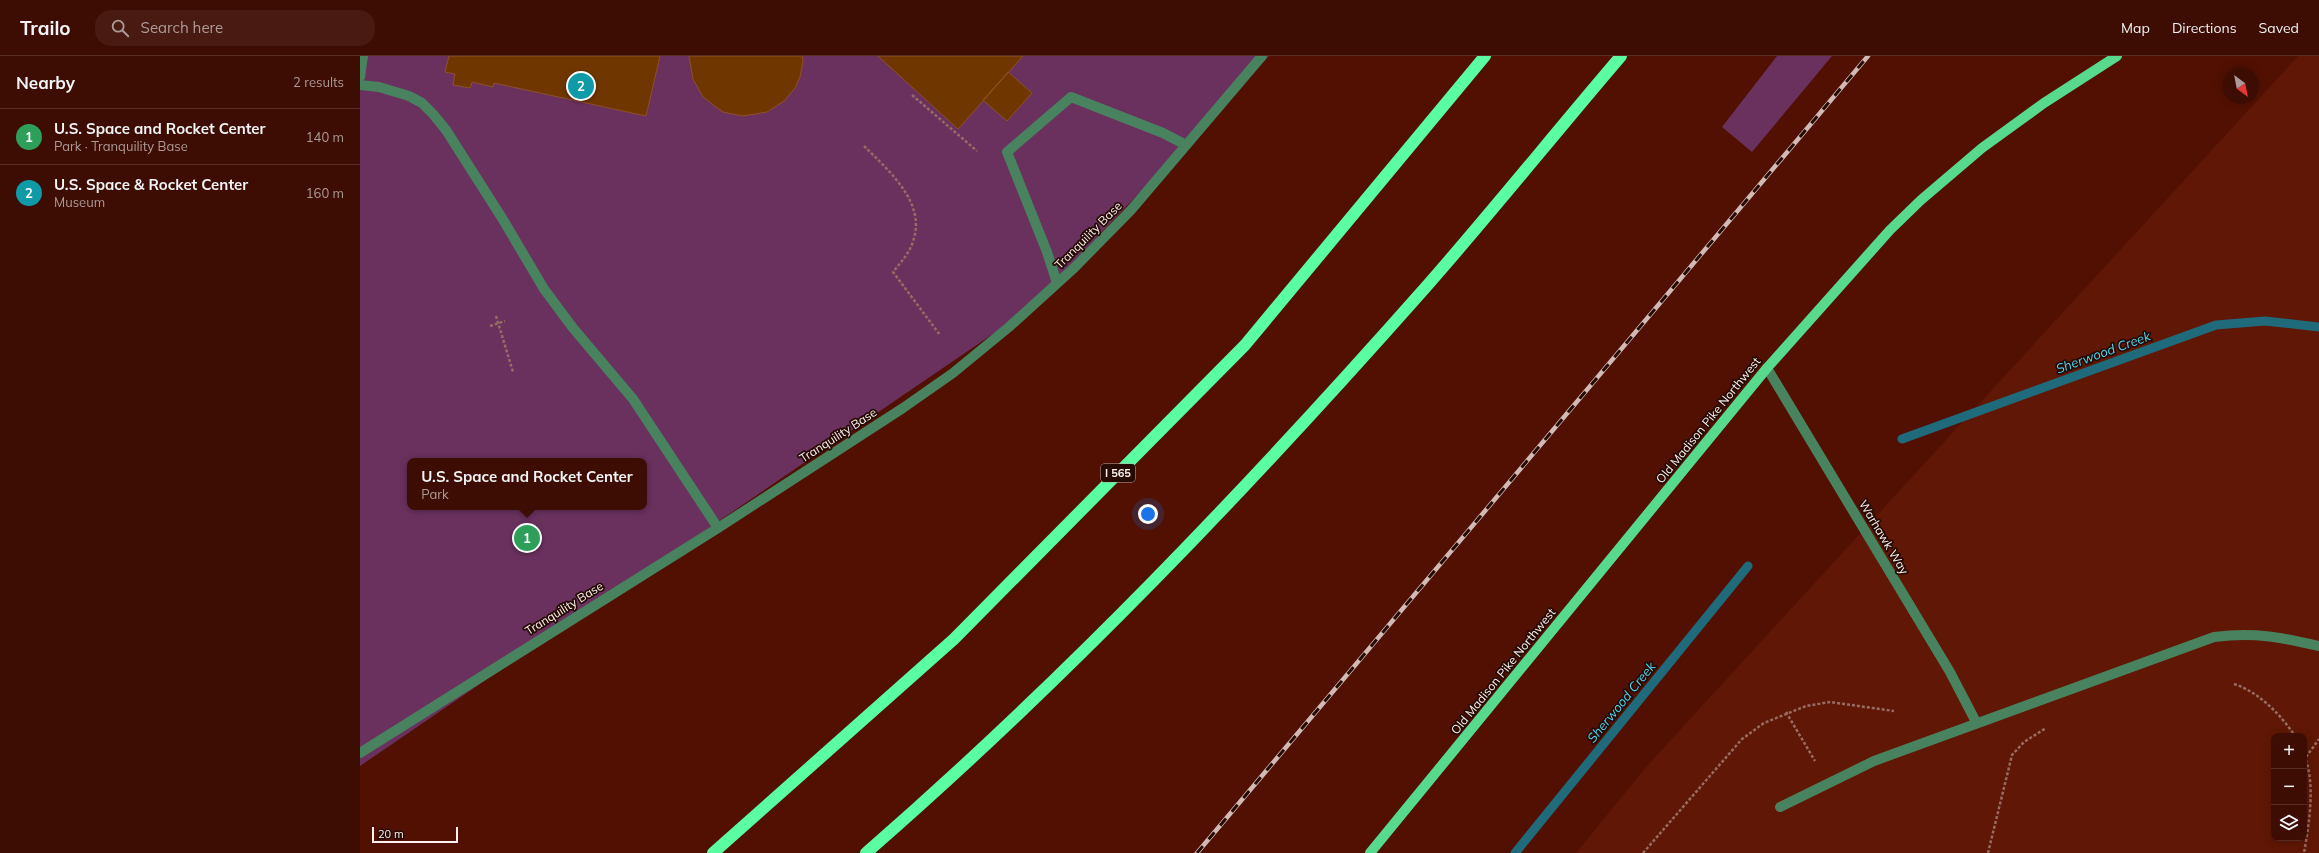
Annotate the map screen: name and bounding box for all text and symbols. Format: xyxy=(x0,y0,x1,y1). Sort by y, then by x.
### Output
search box xyxy=(95,10,375,46)
text: Trailo xyxy=(20,16,71,40)
icon: search xyxy=(109,17,131,39)
text: Search here xyxy=(141,18,223,37)
text: Map xyxy=(2121,19,2150,37)
text: Directions xyxy=(2172,19,2237,37)
text: Saved xyxy=(2259,19,2299,37)
north arrow xyxy=(2223,68,2259,104)
pin: 2 xyxy=(568,71,594,101)
text: Nearby xyxy=(16,72,75,93)
text: 2 results xyxy=(293,74,344,90)
text: U.S. Space and Rocket Center xyxy=(54,119,265,138)
text: 1 xyxy=(25,129,33,145)
text: 140 m xyxy=(306,129,344,145)
text: Park · Tranquility Base xyxy=(54,138,188,154)
text: U.S. Space & Rocket Center xyxy=(54,175,248,194)
text: 2 xyxy=(25,185,33,201)
text: 160 m xyxy=(306,185,344,201)
text: Museum xyxy=(54,194,105,210)
street label: Tranquility Base xyxy=(1051,198,1125,272)
water label: Sherwood Creek xyxy=(2054,327,2153,377)
street label: Old Madison Pike Northwest xyxy=(1652,354,1764,486)
street label: Tranquility Base xyxy=(797,404,879,466)
popup xyxy=(407,458,647,510)
road number: I 565 xyxy=(1101,464,1135,482)
text: U.S. Space and Rocket Center xyxy=(421,467,633,486)
text: Park xyxy=(421,486,449,502)
street label: Warhawk Way xyxy=(1856,497,1912,578)
your location xyxy=(1138,504,1158,524)
pin: 1 xyxy=(514,523,540,553)
street label: Tranquility Base xyxy=(522,578,606,638)
street label: Old Madison Pike Northwest xyxy=(1447,605,1559,737)
water label: Sherwood Creek xyxy=(1583,658,1659,746)
map controls xyxy=(2271,733,2307,841)
button: + xyxy=(2271,733,2307,769)
button: − xyxy=(2271,769,2307,805)
button: layers xyxy=(2271,805,2307,841)
scale bar xyxy=(372,825,458,844)
text: 20 m xyxy=(378,827,404,841)

